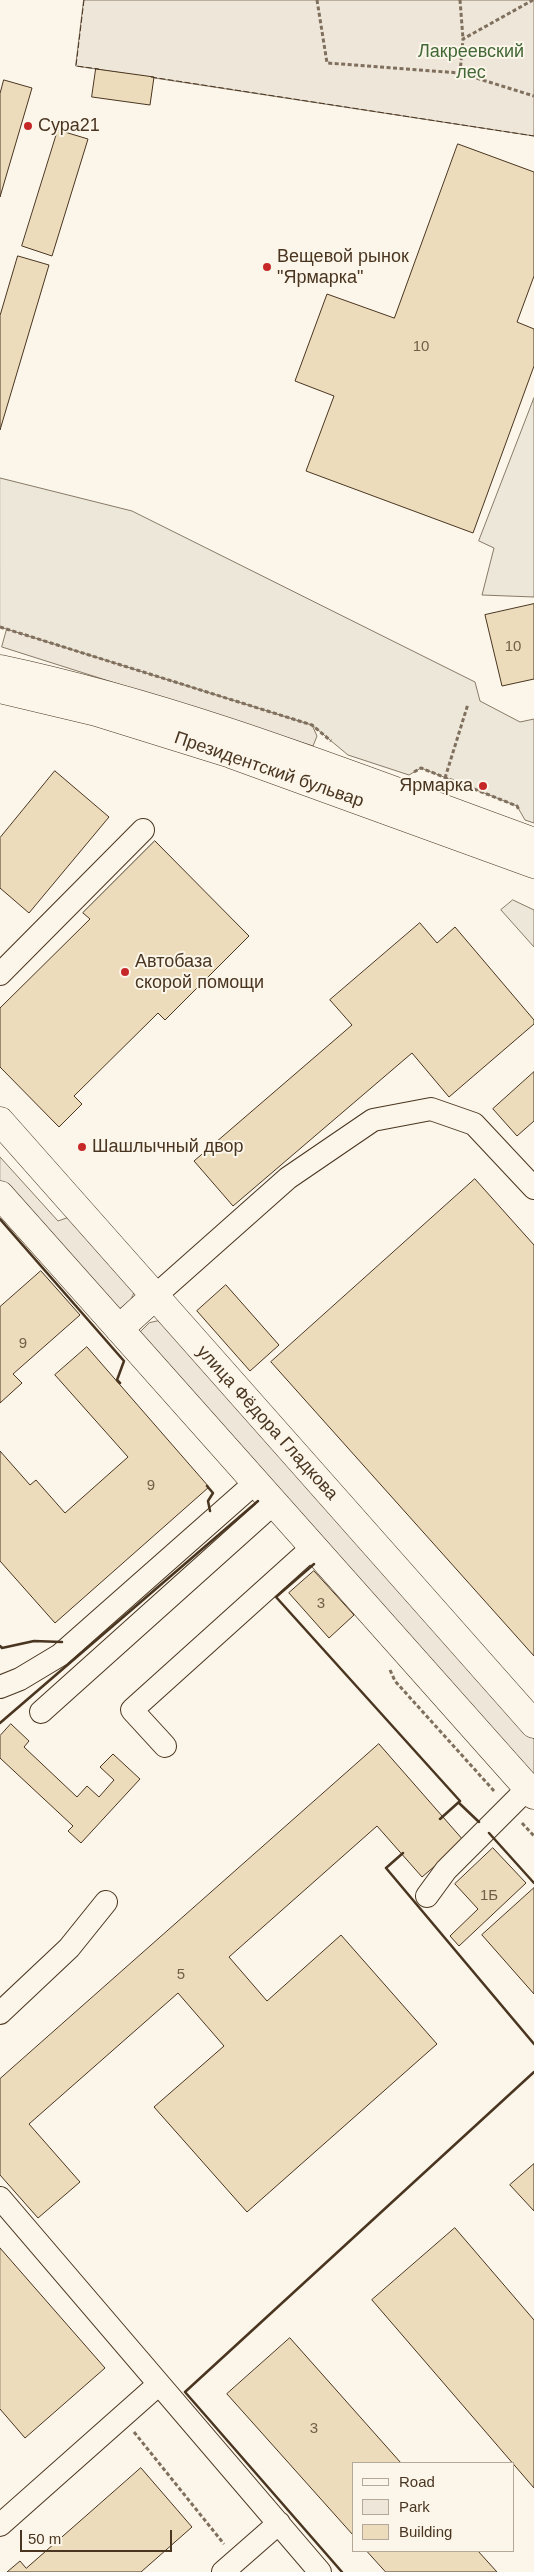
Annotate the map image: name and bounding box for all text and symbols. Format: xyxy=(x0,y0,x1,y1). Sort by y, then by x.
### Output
park label: Лакреевский лес xyxy=(418,41,524,84)
place label: Сура21 xyxy=(38,115,100,137)
marker: Сура21 xyxy=(22,120,34,132)
place label: Вещевой рынок "Ярмарка" xyxy=(277,246,409,288)
marker: Вещевой рынок "Ярмарка" xyxy=(261,261,273,273)
house number: 10 xyxy=(413,338,429,356)
house number: 10 xyxy=(505,638,521,656)
street label: Президентский бульвар xyxy=(171,727,367,813)
place label: Ярмарка xyxy=(399,775,473,797)
marker: Ярмарка xyxy=(477,780,489,792)
place label: Автобаза скорой помощи xyxy=(135,951,264,994)
marker: Автобаза скорой помощи xyxy=(119,966,131,978)
place label: Шашлычный двор xyxy=(92,1136,244,1158)
marker: Шашлычный двор xyxy=(76,1141,88,1153)
house number: 9 xyxy=(19,1335,27,1353)
street label: улица Фёдора Гладкова xyxy=(192,1341,342,1505)
house number: 9 xyxy=(147,1477,155,1495)
house number: 3 xyxy=(317,1595,325,1613)
house number: 1Б xyxy=(480,1887,498,1905)
house number: 5 xyxy=(177,1966,185,1984)
house number: 3 xyxy=(310,2420,318,2438)
legend xyxy=(352,2462,514,2552)
text: Road xyxy=(399,2473,435,2490)
text: Park xyxy=(399,2498,430,2515)
scale bar xyxy=(22,2520,175,2552)
text: Building xyxy=(399,2523,452,2540)
text: 50 m xyxy=(28,2530,61,2547)

